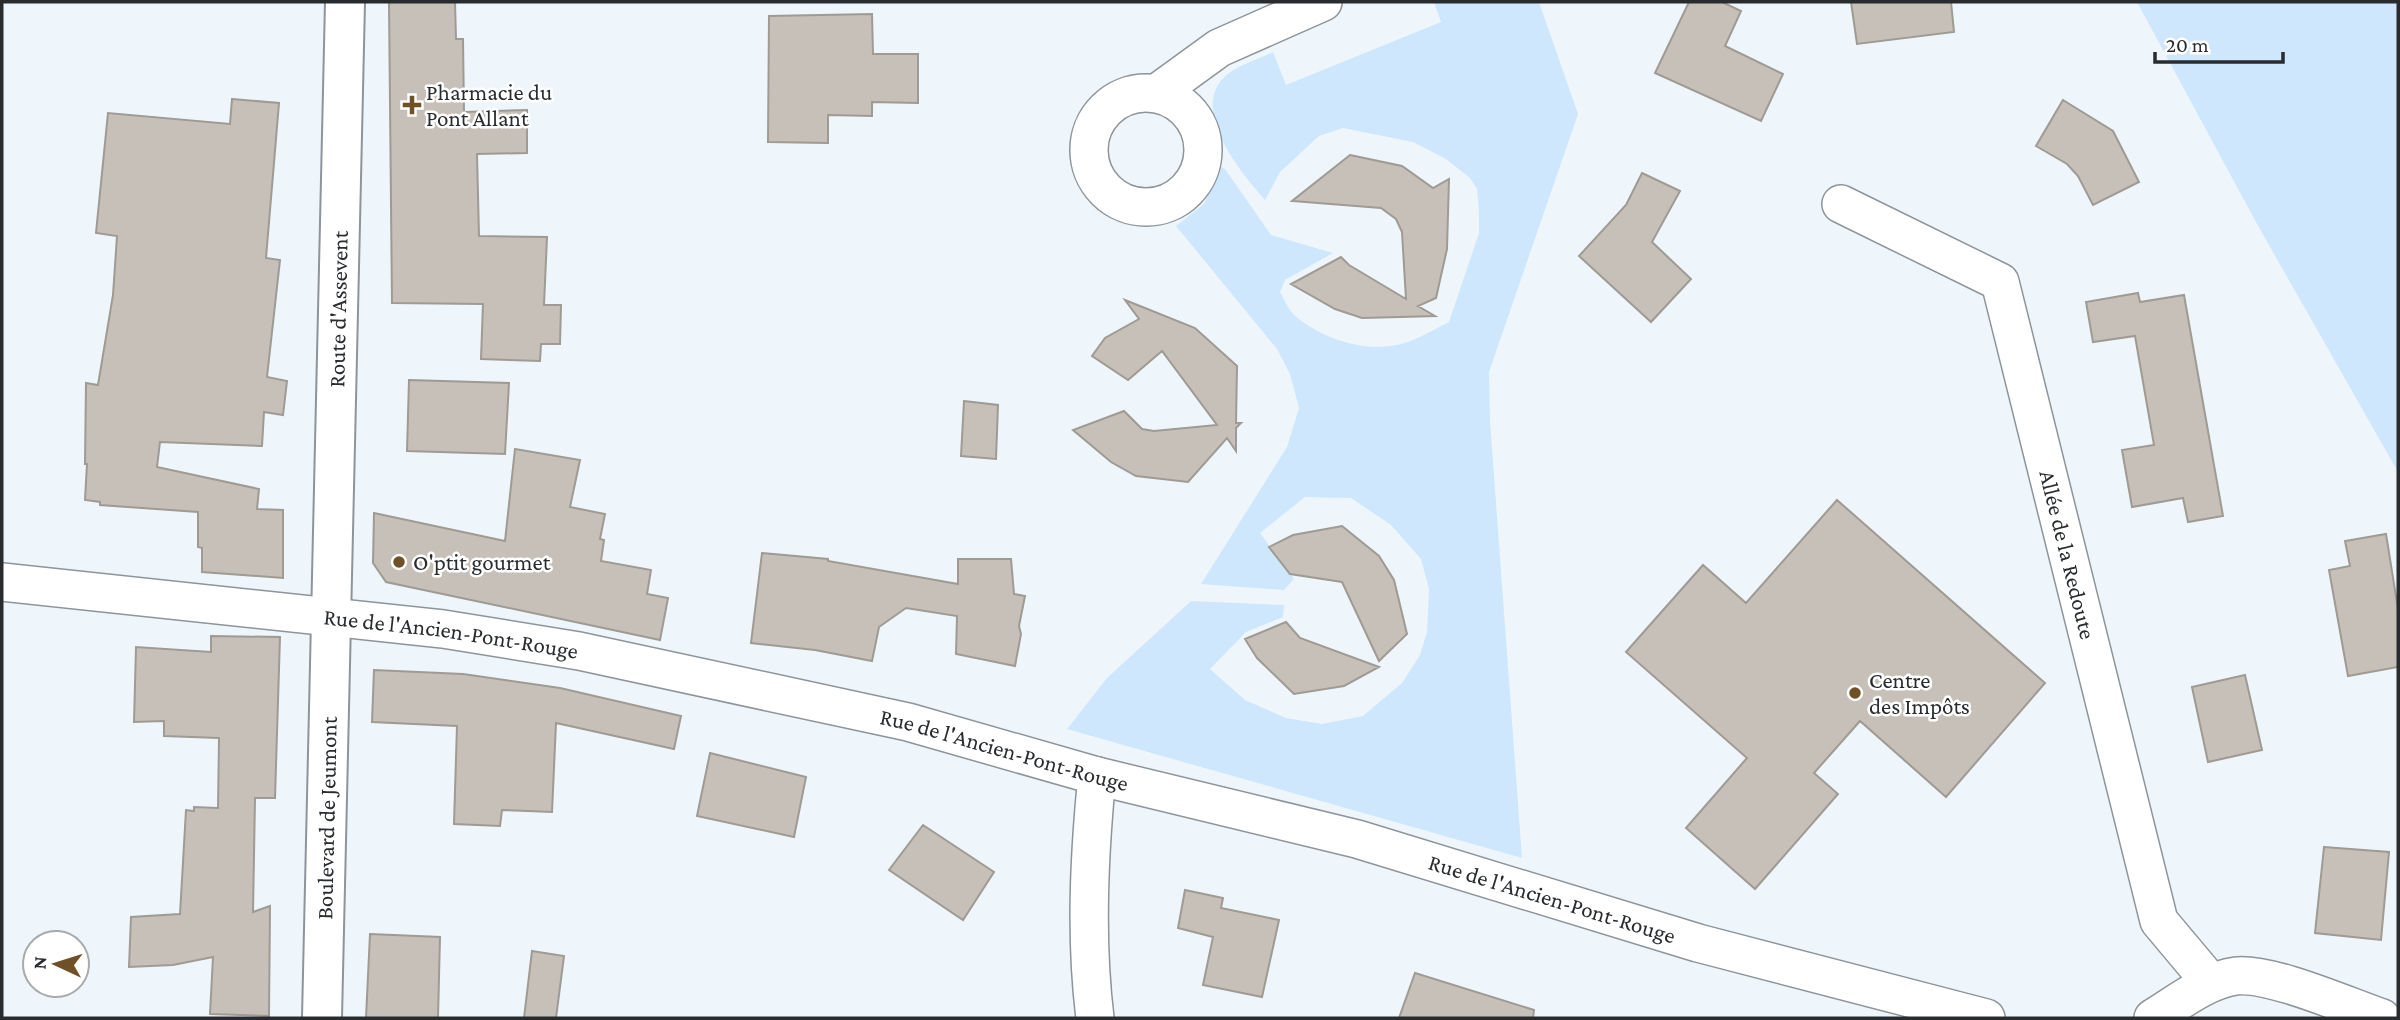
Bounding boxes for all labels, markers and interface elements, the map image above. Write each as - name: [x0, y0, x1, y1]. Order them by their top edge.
- scale bar: [2155, 21, 2283, 65]
- text: 20 m: [2166, 33, 2209, 57]
- place label: Pharmacie du Pont Allant: [426, 79, 552, 131]
- marker: Pharmacie du Pont Allant: [404, 97, 420, 113]
- street label: Route d'Assevent: [323, 230, 353, 388]
- street label: Allée de la Redoute: [2034, 467, 2101, 642]
- place label: O'ptit gourmet: [413, 549, 551, 575]
- marker: O'ptit gourmet: [391, 554, 407, 570]
- street label: Rue de l'Ancien-Pont-Rouge: [322, 603, 580, 664]
- place label: Centre des Impôts: [1869, 667, 1970, 719]
- marker: Centre des Impôts: [1847, 685, 1863, 701]
- street label: Rue de l'Ancien-Pont-Rouge: [878, 703, 1131, 796]
- street label: Boulevard de Jeumont: [311, 716, 342, 920]
- street label: Rue de l'Ancien-Pont-Rouge: [1426, 849, 1679, 948]
- north arrow: [21, 929, 91, 999]
- text: N: [29, 956, 50, 970]

